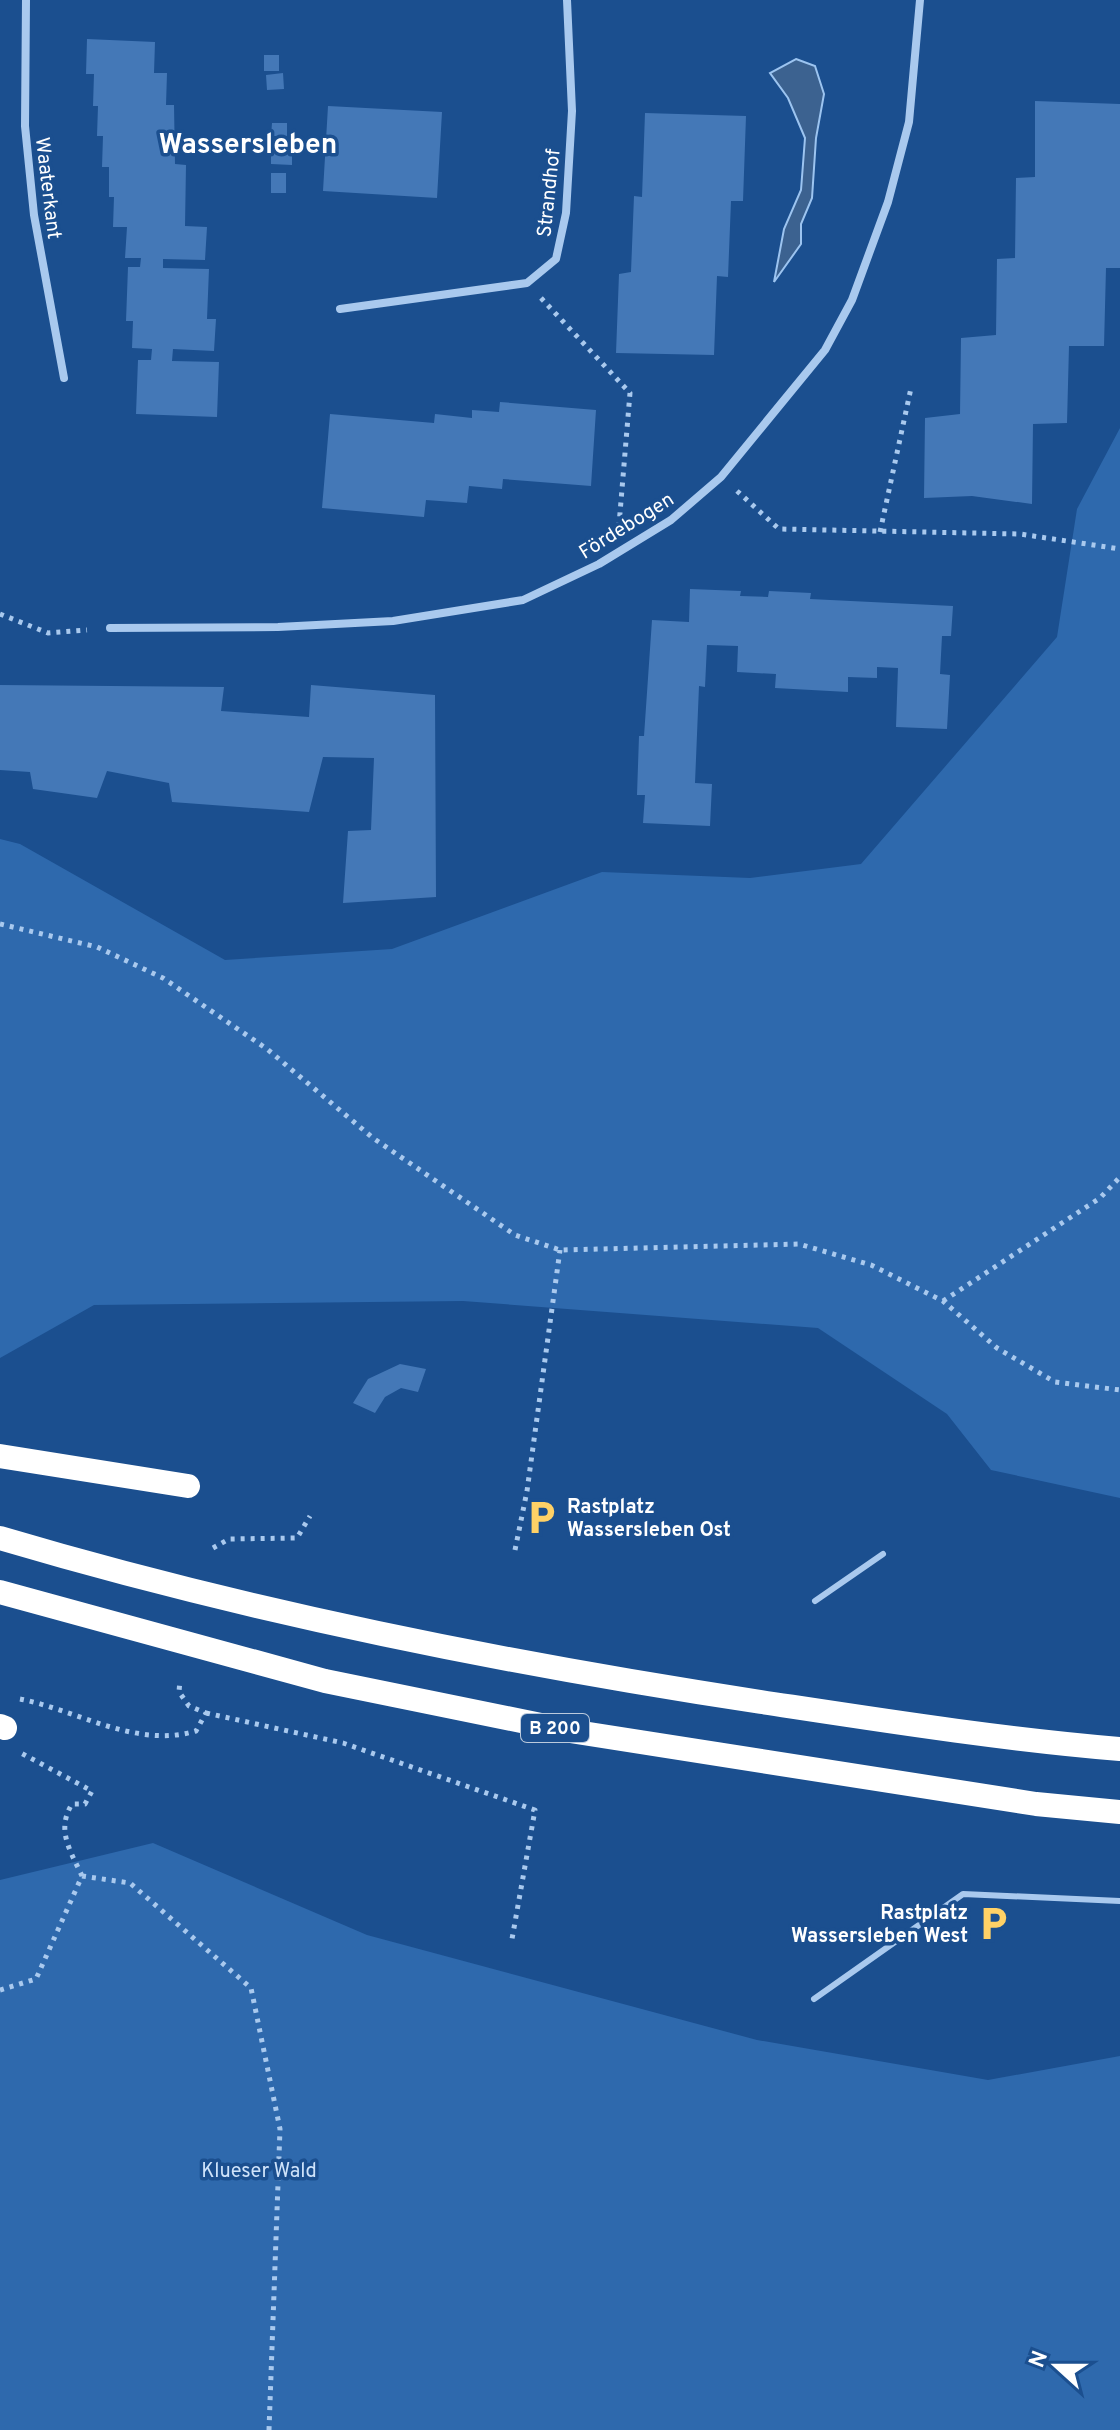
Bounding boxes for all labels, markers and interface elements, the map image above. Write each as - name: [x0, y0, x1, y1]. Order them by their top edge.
- district label: Wassersleben: [159, 128, 337, 164]
- street label: Waaterkant: [28, 136, 66, 241]
- street label: Strandhof: [532, 147, 568, 239]
- street label: Fördebogen: [575, 487, 680, 566]
- place label: Rastplatz Wassersleben Ost: [567, 1495, 731, 1544]
- parking icon: Rastplatz Wassersleben Ost: [522, 1499, 560, 1537]
- road number: B 200: [521, 1714, 589, 1742]
- place label: Rastplatz Wassersleben West: [791, 1901, 968, 1950]
- parking icon: Rastplatz Wassersleben West: [975, 1904, 1013, 1942]
- park label: Klueser Wald: [201, 2159, 317, 2185]
- north arrow: [1016, 2326, 1096, 2406]
- text: N: [1024, 2348, 1055, 2372]

